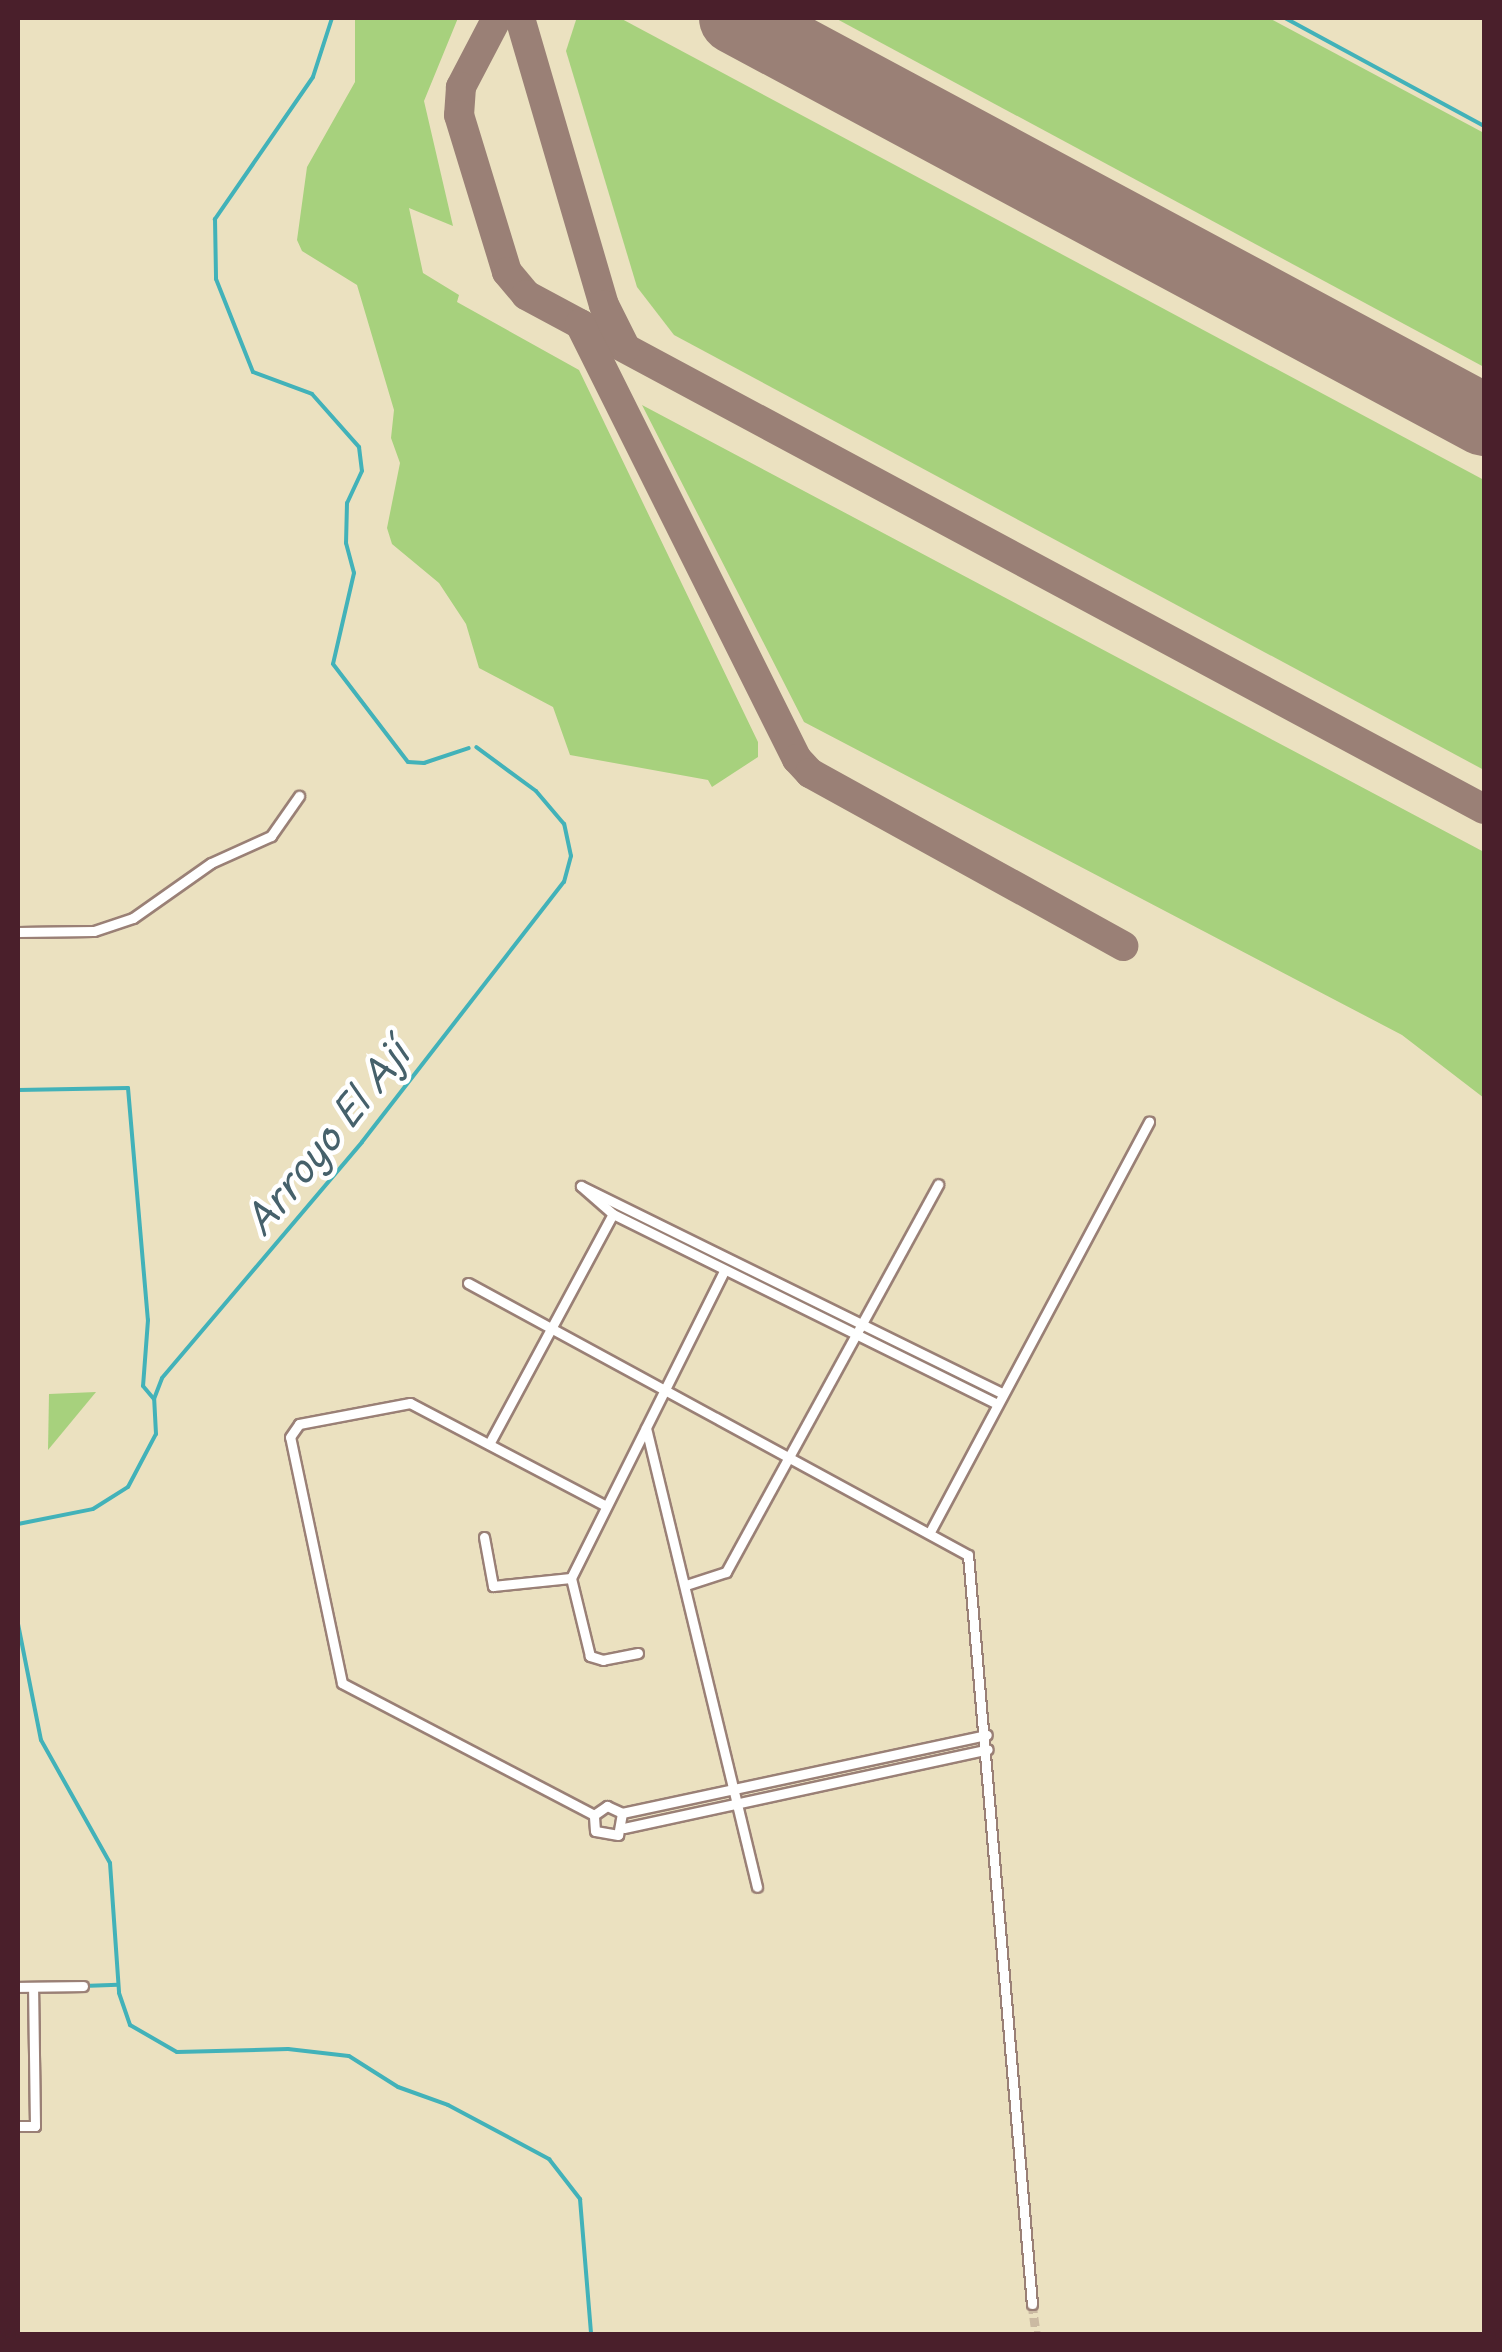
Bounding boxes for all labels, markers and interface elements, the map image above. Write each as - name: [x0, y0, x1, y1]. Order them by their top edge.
- water label: Arroyo El Ají: [233, 1030, 419, 1244]

